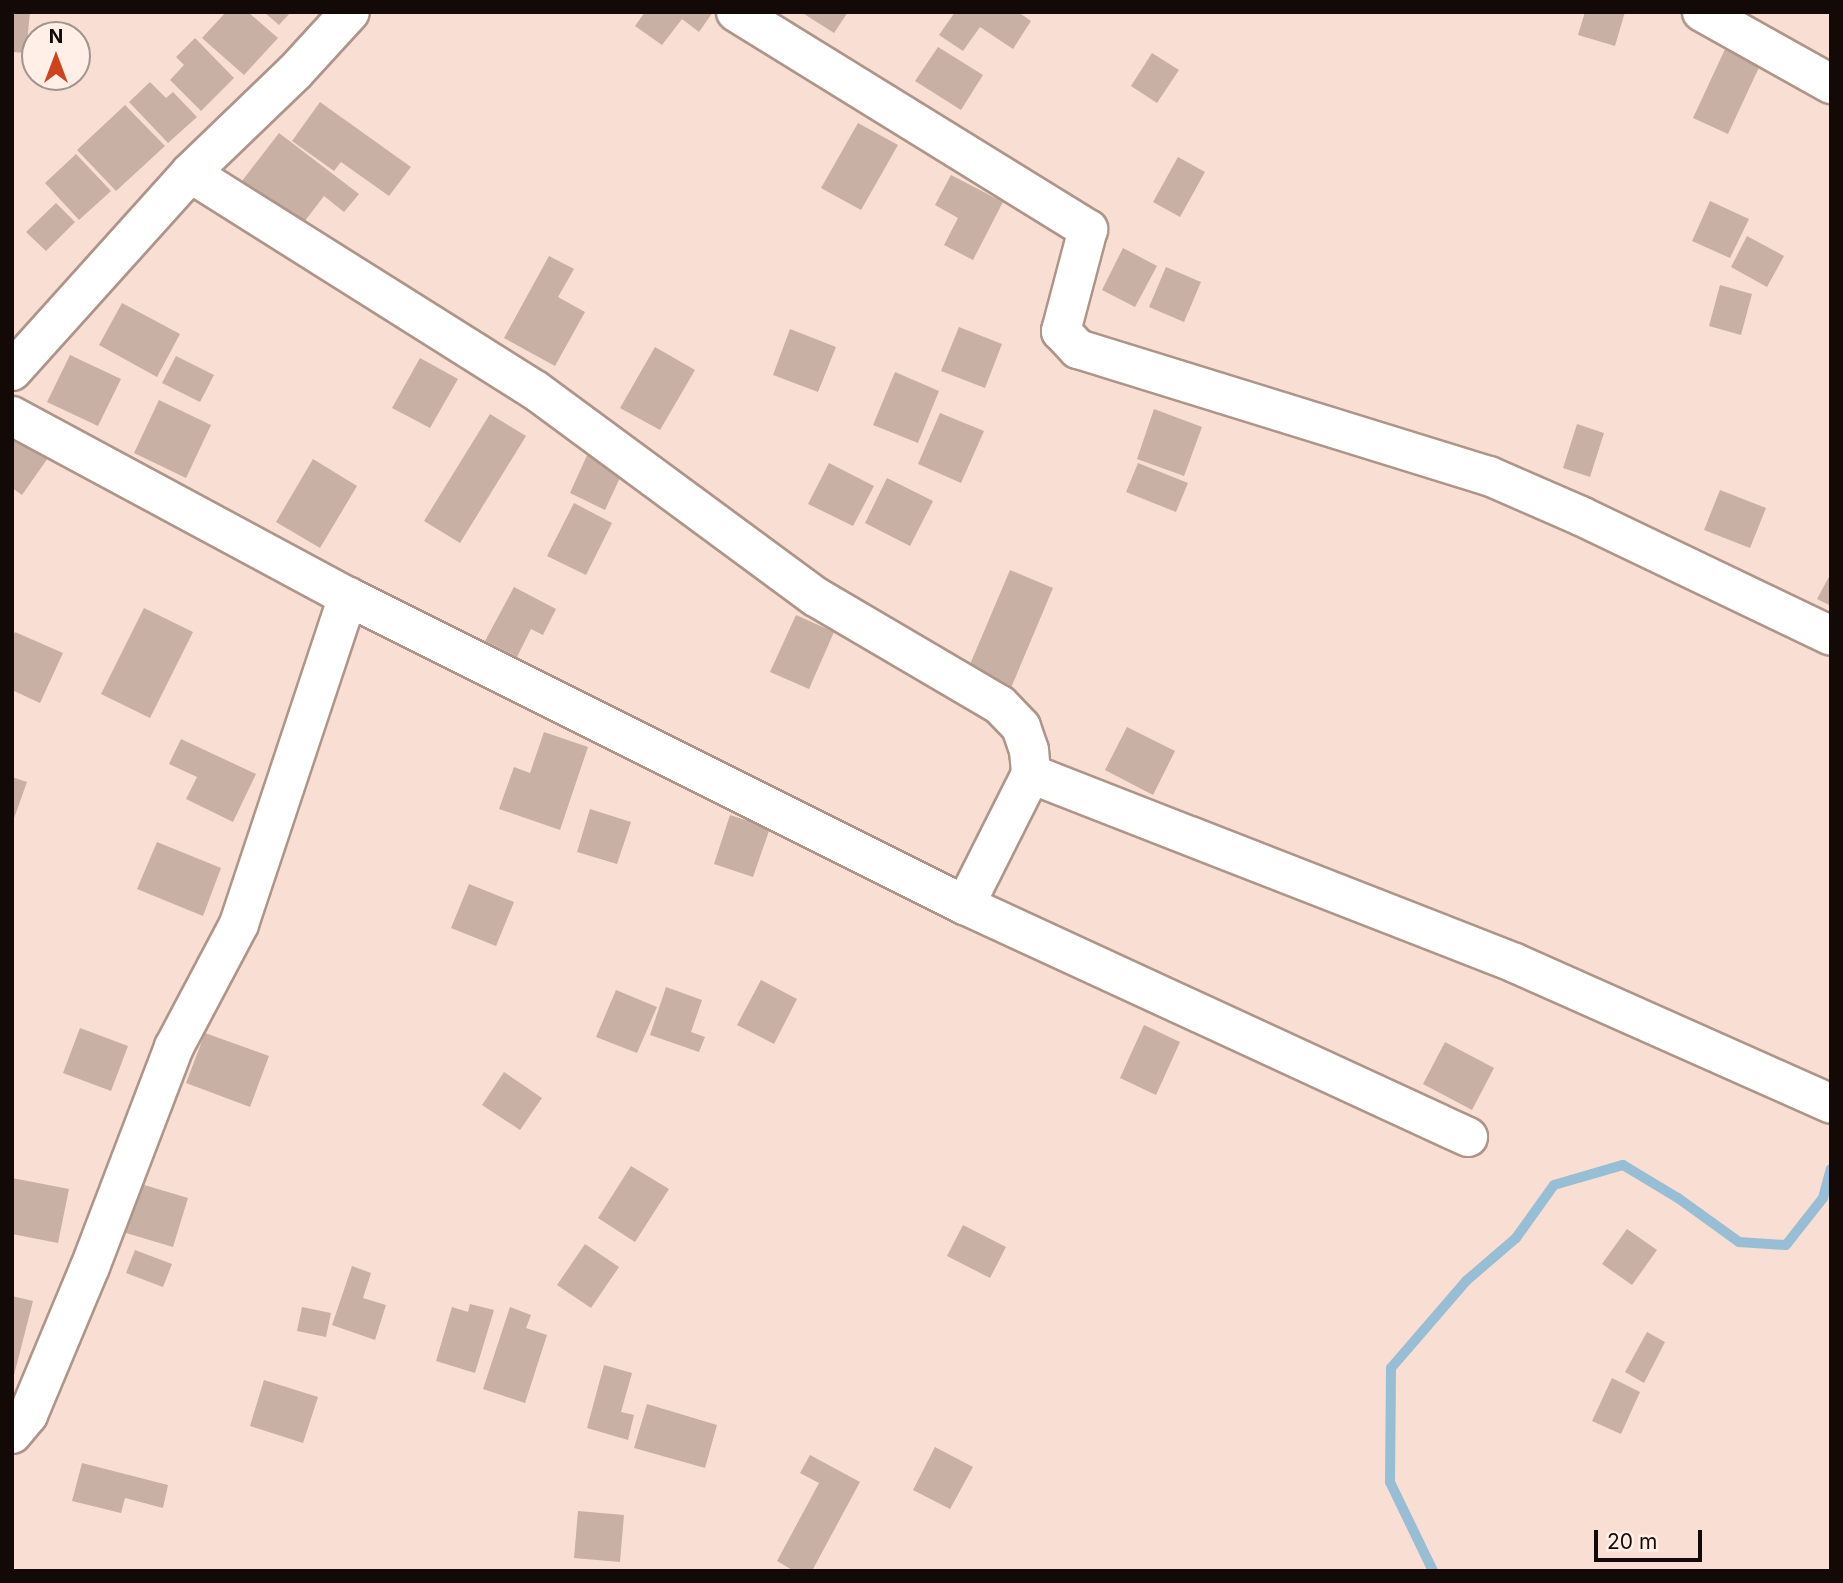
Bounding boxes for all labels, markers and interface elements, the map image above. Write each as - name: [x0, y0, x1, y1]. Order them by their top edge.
- north arrow: [21, 21, 91, 91]
- text: N: [49, 25, 63, 48]
- scale bar: [1598, 1516, 1706, 1560]
- text: 20 m: [1607, 1529, 1657, 1554]

